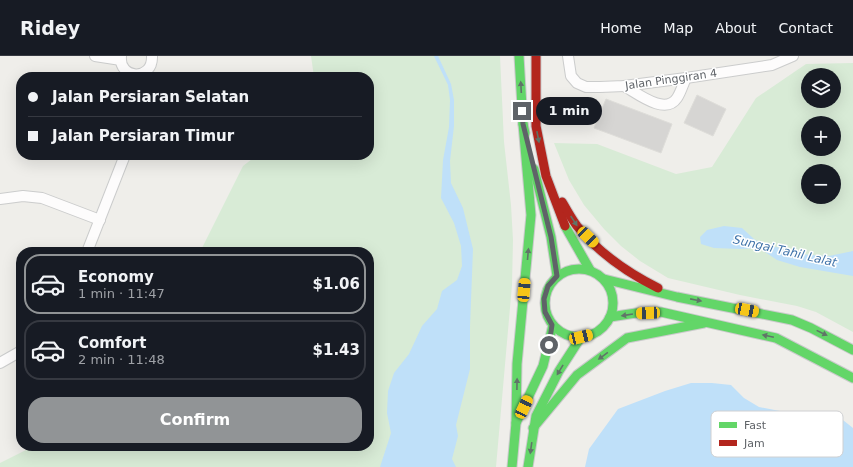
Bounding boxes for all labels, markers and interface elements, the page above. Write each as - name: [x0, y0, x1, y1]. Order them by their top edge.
- text: Ridey: [20, 17, 80, 39]
- text: Home: [600, 20, 642, 36]
- text: Map: [664, 20, 693, 36]
- text: About: [715, 20, 757, 36]
- text: Contact: [779, 20, 833, 36]
- street label: Jalan Pinggiran 4: [623, 67, 718, 93]
- map controls: [801, 68, 841, 204]
- button: layers: [801, 68, 841, 108]
- one-way arrow: [517, 81, 524, 93]
- text: Jalan Persiaran Selatan: [52, 88, 249, 106]
- callout: 1 min: [536, 97, 602, 125]
- route end: [513, 102, 531, 120]
- text: 1 min: [549, 103, 589, 118]
- button: +: [801, 116, 841, 156]
- text: Jalan Persiaran Timur: [52, 127, 234, 145]
- one-way arrow: [536, 131, 542, 143]
- button: −: [801, 164, 841, 204]
- one-way arrow: [570, 216, 578, 226]
- car: [575, 224, 601, 250]
- water label: Sungai Tahil Lalat: [732, 232, 839, 270]
- one-way arrow: [524, 248, 531, 260]
- icon: car: [30, 266, 66, 302]
- text: Economy: [78, 268, 154, 286]
- text: $1.06: [313, 275, 360, 293]
- car: [517, 278, 531, 302]
- text: 1 min · 11:47: [78, 286, 165, 301]
- one-way arrow: [690, 298, 702, 304]
- car: [734, 302, 760, 318]
- car: [636, 307, 660, 319]
- one-way arrow: [621, 312, 633, 318]
- car: [568, 328, 594, 346]
- one-way arrow: [816, 330, 827, 336]
- icon: car: [30, 332, 66, 368]
- one-way arrow: [762, 333, 774, 339]
- text: Comfort: [78, 334, 146, 352]
- route start: [540, 336, 558, 354]
- text: $1.43: [313, 341, 360, 359]
- text: 2 min · 11:48: [78, 352, 165, 367]
- one-way arrow: [597, 352, 608, 360]
- one-way arrow: [556, 364, 563, 376]
- one-way arrow: [514, 377, 520, 390]
- car: [513, 394, 535, 420]
- button: Confirm: [28, 397, 362, 443]
- legend: [711, 411, 843, 457]
- text: Fast: [744, 419, 767, 432]
- text: Jam: [743, 437, 765, 450]
- one-way arrow: [528, 441, 534, 454]

